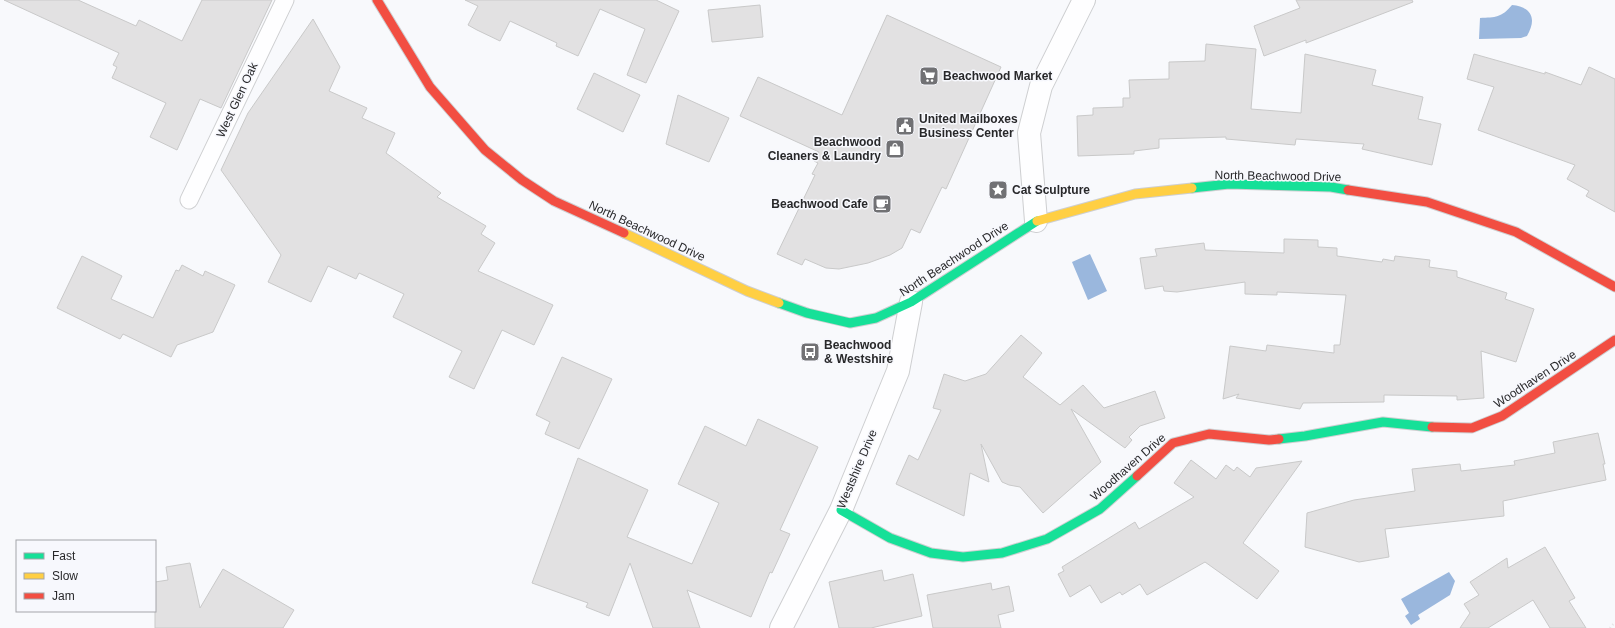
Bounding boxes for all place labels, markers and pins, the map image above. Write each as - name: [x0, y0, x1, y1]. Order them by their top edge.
- supermarket icon: Beachwood Market: [918, 65, 940, 87]
- place label: Beachwood Market: [943, 69, 1052, 83]
- place label: United Mailboxes Business Center: [919, 112, 1018, 140]
- public building icon: United Mailboxes Business Center: [894, 115, 916, 137]
- place label: Beachwood Cleaners & Laundry: [768, 135, 881, 163]
- shop icon: Beachwood Cleaners & Laundry: [884, 138, 906, 160]
- place icon: Cat Sculpture: [987, 179, 1009, 201]
- place label: Cat Sculpture: [1012, 183, 1090, 197]
- cafe icon: Beachwood Cafe: [871, 193, 893, 215]
- place label: Beachwood Cafe: [771, 197, 868, 211]
- place label: Beachwood & Westshire: [824, 338, 893, 366]
- bus stop icon: Beachwood & Westshire: [799, 341, 821, 363]

